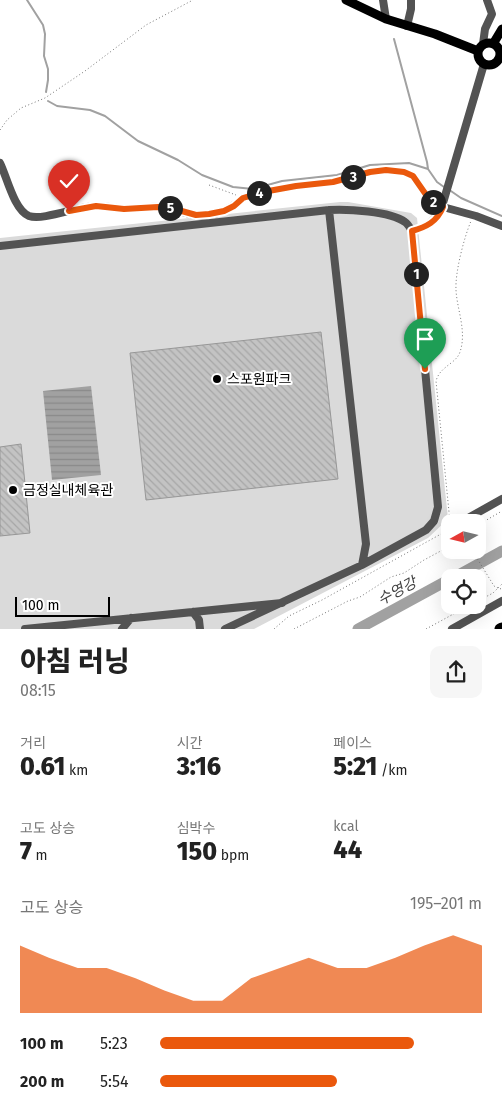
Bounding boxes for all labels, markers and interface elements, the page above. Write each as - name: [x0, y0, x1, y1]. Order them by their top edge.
- pin: [48, 160, 90, 211]
- pin: 3: [340, 164, 366, 190]
- icon: check: [55, 167, 83, 195]
- text: 3: [350, 169, 357, 186]
- pin: 4: [246, 180, 272, 206]
- text: 4: [256, 185, 263, 202]
- pin: 2: [420, 190, 446, 214]
- text: 2: [430, 194, 437, 211]
- pin: 5: [158, 196, 182, 220]
- text: 5: [167, 200, 174, 217]
- pin: 1: [404, 262, 428, 286]
- text: 1: [413, 266, 420, 283]
- pin: [404, 318, 446, 369]
- icon: arrive: [411, 325, 439, 353]
- place label: 스포원파크: [227, 371, 292, 388]
- marker: 스포원파크: [211, 373, 223, 385]
- place label: 금정실내체육관: [23, 482, 113, 499]
- marker: 금정실내체육관: [7, 484, 19, 496]
- north arrow: [441, 514, 486, 559]
- map controls: [441, 514, 486, 614]
- button: locate: [441, 569, 486, 614]
- water label: 수영강: [374, 572, 421, 609]
- scale bar: [15, 594, 110, 617]
- text: 100 m: [22, 597, 59, 614]
- text: 아침 러닝: [20, 645, 129, 678]
- button: share: [430, 646, 482, 698]
- text: 08:15: [20, 681, 56, 700]
- text: 거리: [20, 735, 46, 752]
- text: 시간: [177, 735, 202, 752]
- text: 페이스: [333, 735, 372, 752]
- text: 0.61: [20, 752, 65, 782]
- text: 3:16: [177, 752, 221, 782]
- text: 5:21: [333, 752, 377, 782]
- text: km: [65, 762, 88, 779]
- text: /km: [377, 762, 408, 779]
- text: kcal: [333, 818, 359, 835]
- text: 고도 상승: [20, 820, 75, 837]
- text: 심박수: [177, 820, 215, 837]
- text: 44: [333, 835, 362, 865]
- text: 7: [20, 837, 32, 867]
- text: 150: [177, 837, 217, 867]
- text: m: [32, 847, 48, 864]
- text: bpm: [217, 847, 249, 864]
- text: 195–201 m: [410, 894, 482, 913]
- text: 고도 상승: [20, 898, 83, 917]
- text: 100 m: [20, 1034, 63, 1053]
- text: 5:23: [100, 1034, 128, 1053]
- text: 200 m: [20, 1072, 64, 1091]
- text: 5:54: [100, 1072, 128, 1091]

